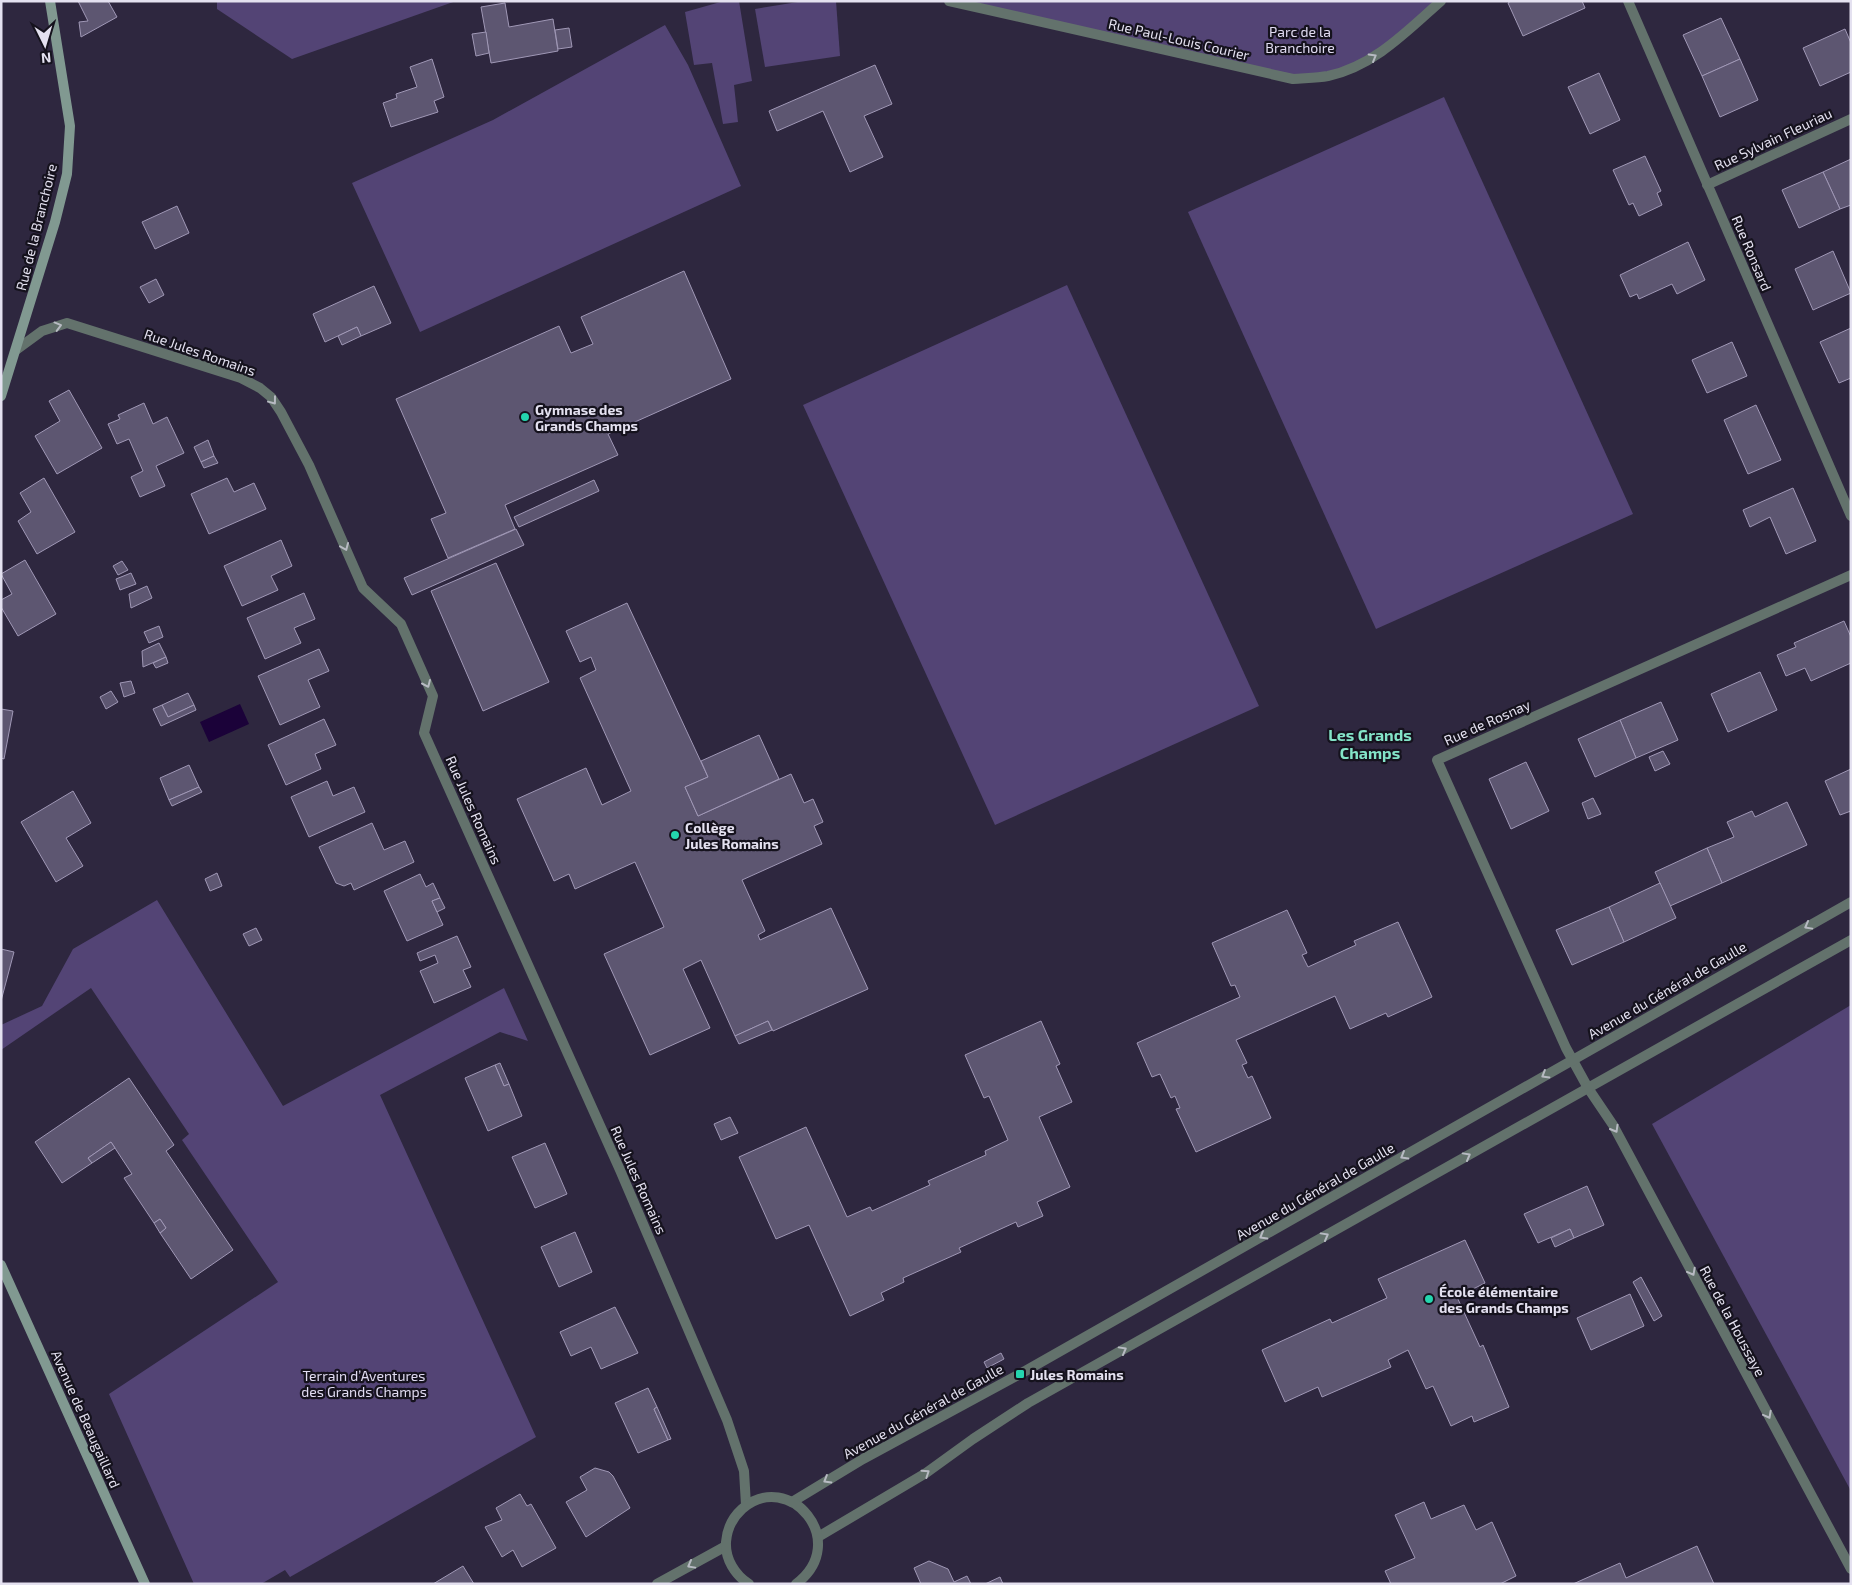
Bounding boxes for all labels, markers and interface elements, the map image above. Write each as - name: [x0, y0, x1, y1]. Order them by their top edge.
- street label: Rue Paul-Louis Courier: [1107, 14, 1252, 64]
- north arrow: [20, 20, 70, 70]
- park label: Parc de la Branchoire: [1265, 23, 1335, 56]
- text: N: [40, 50, 52, 67]
- one-way arrow: [1368, 53, 1377, 63]
- street label: Rue Sylvain Fleuriau: [1711, 104, 1835, 174]
- street label: Rue de la Branchoire: [12, 162, 60, 292]
- street label: Rue Ronsard: [1729, 213, 1775, 293]
- one-way arrow: [53, 321, 61, 331]
- street label: Rue Jules Romains: [142, 325, 258, 379]
- one-way arrow: [268, 395, 276, 404]
- place label: Gymnase des Grands Champs: [535, 401, 638, 434]
- marker: Gymnase des Grands Champs: [519, 411, 531, 423]
- one-way arrow: [338, 542, 349, 551]
- one-way arrow: [421, 679, 432, 688]
- street label: Rue de Rosnay: [1441, 695, 1533, 749]
- district label: Les Grands Champs: [1328, 725, 1412, 762]
- street label: Rue Jules Romains: [442, 753, 506, 867]
- place label: Collège Jules Romains: [685, 819, 779, 852]
- marker: Collège Jules Romains: [669, 829, 681, 841]
- one-way arrow: [1805, 919, 1814, 929]
- street label: Avenue du Général de Gaulle: [1585, 938, 1749, 1042]
- one-way arrow: [1542, 1069, 1551, 1079]
- street label: Rue Jules Romains: [607, 1123, 671, 1237]
- one-way arrow: [1608, 1124, 1618, 1133]
- street label: Avenue du Général de Gaulle: [1233, 1139, 1397, 1243]
- one-way arrow: [1401, 1149, 1410, 1159]
- one-way arrow: [1461, 1152, 1470, 1162]
- one-way arrow: [1259, 1230, 1268, 1240]
- one-way arrow: [1320, 1232, 1329, 1242]
- street label: Rue de la Houssaye: [1697, 1263, 1769, 1379]
- one-way arrow: [1685, 1267, 1695, 1276]
- place label: École élémentaire des Grands Champs: [1439, 1283, 1569, 1316]
- marker: École élémentaire des Grands Champs: [1423, 1293, 1435, 1305]
- one-way arrow: [1118, 1346, 1127, 1356]
- street label: Avenue de Beaugaillard: [48, 1347, 124, 1491]
- street label: Avenue du Général de Gaulle: [840, 1360, 1006, 1462]
- place label: Jules Romains: [1030, 1366, 1124, 1383]
- park label: Terrain d’Aventures des Grands Champs: [301, 1367, 427, 1400]
- marker: Jules Romains: [1014, 1368, 1026, 1380]
- one-way arrow: [1762, 1410, 1772, 1419]
- one-way arrow: [920, 1470, 929, 1479]
- one-way arrow: [824, 1474, 833, 1484]
- one-way arrow: [688, 1558, 697, 1568]

